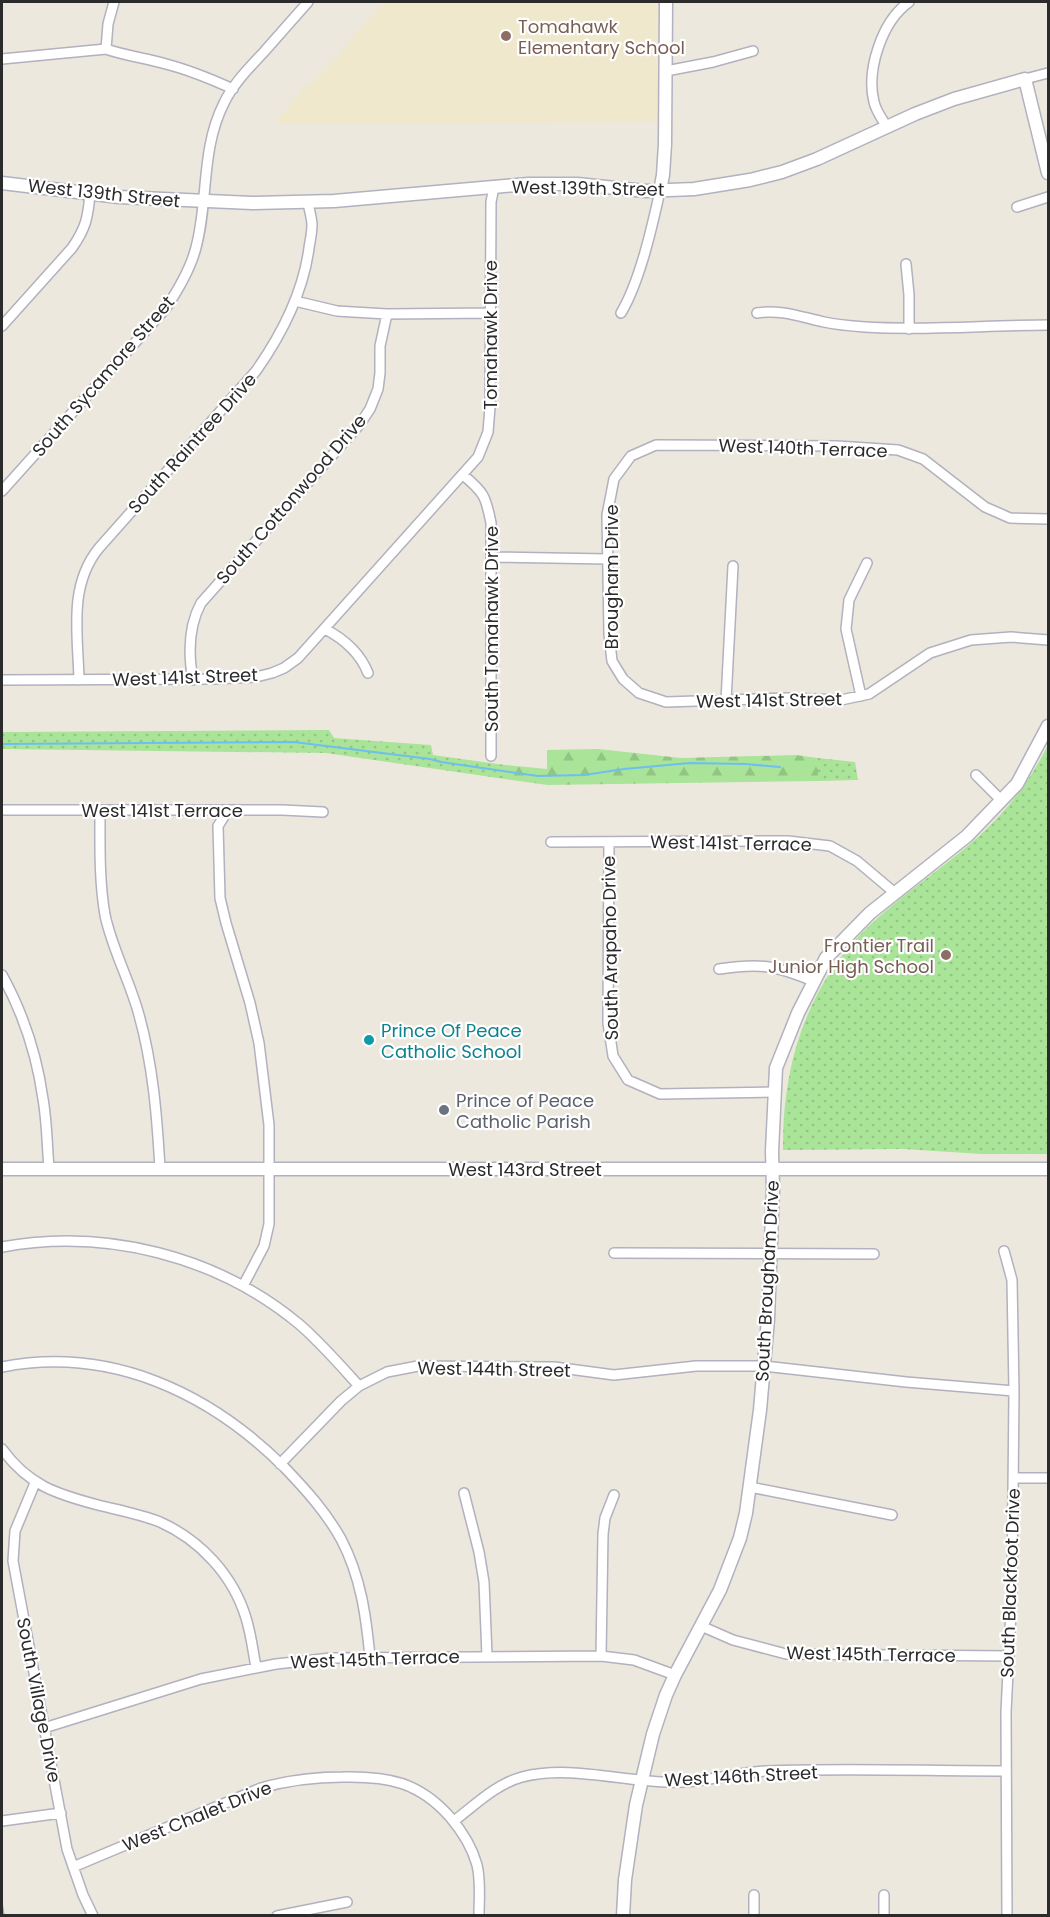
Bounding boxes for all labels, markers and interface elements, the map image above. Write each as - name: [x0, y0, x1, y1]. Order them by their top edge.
- place label: Tomahawk Elementary School: [518, 14, 685, 60]
- marker: Tomahawk Elementary School: [499, 29, 513, 43]
- street label: West 139th Street: [27, 173, 181, 213]
- street label: West 139th Street: [511, 174, 665, 202]
- street label: Tomahawk Drive: [478, 260, 503, 410]
- street label: South Sycamore Street: [26, 290, 180, 462]
- street label: South Raintree Drive: [122, 367, 262, 519]
- street label: South Cottonwood Drive: [210, 409, 372, 589]
- street label: West 140th Terrace: [718, 433, 888, 463]
- street label: Brougham Drive: [599, 504, 624, 650]
- street label: South Tomahawk Drive: [479, 526, 504, 732]
- street label: West 141st Street: [112, 662, 258, 692]
- street label: West 141st Street: [696, 686, 842, 714]
- street label: West 141st Terrace: [81, 798, 243, 823]
- street label: West 141st Terrace: [650, 829, 812, 857]
- street label: South Arapaho Drive: [596, 855, 624, 1041]
- place label: Frontier Trail Junior High School: [768, 933, 934, 979]
- marker: Frontier Trail Junior High School: [939, 948, 953, 962]
- place label: Prince Of Peace Catholic School: [381, 1018, 522, 1064]
- marker: Prince Of Peace Catholic School: [362, 1033, 376, 1047]
- place label: Prince of Peace Catholic Parish: [456, 1088, 594, 1134]
- marker: Prince of Peace Catholic Parish: [437, 1103, 451, 1117]
- street label: West 143rd Street: [448, 1157, 602, 1182]
- street label: South Brougham Drive: [749, 1180, 785, 1382]
- street label: West 144th Street: [417, 1355, 571, 1383]
- street label: South Blackfoot Drive: [994, 1488, 1026, 1678]
- street label: South Village Drive: [11, 1615, 67, 1785]
- street label: West 145th Terrace: [786, 1640, 956, 1668]
- street label: West 145th Terrace: [290, 1644, 460, 1674]
- street label: West 146th Street: [664, 1759, 818, 1793]
- street label: West Chalet Drive: [119, 1775, 275, 1857]

